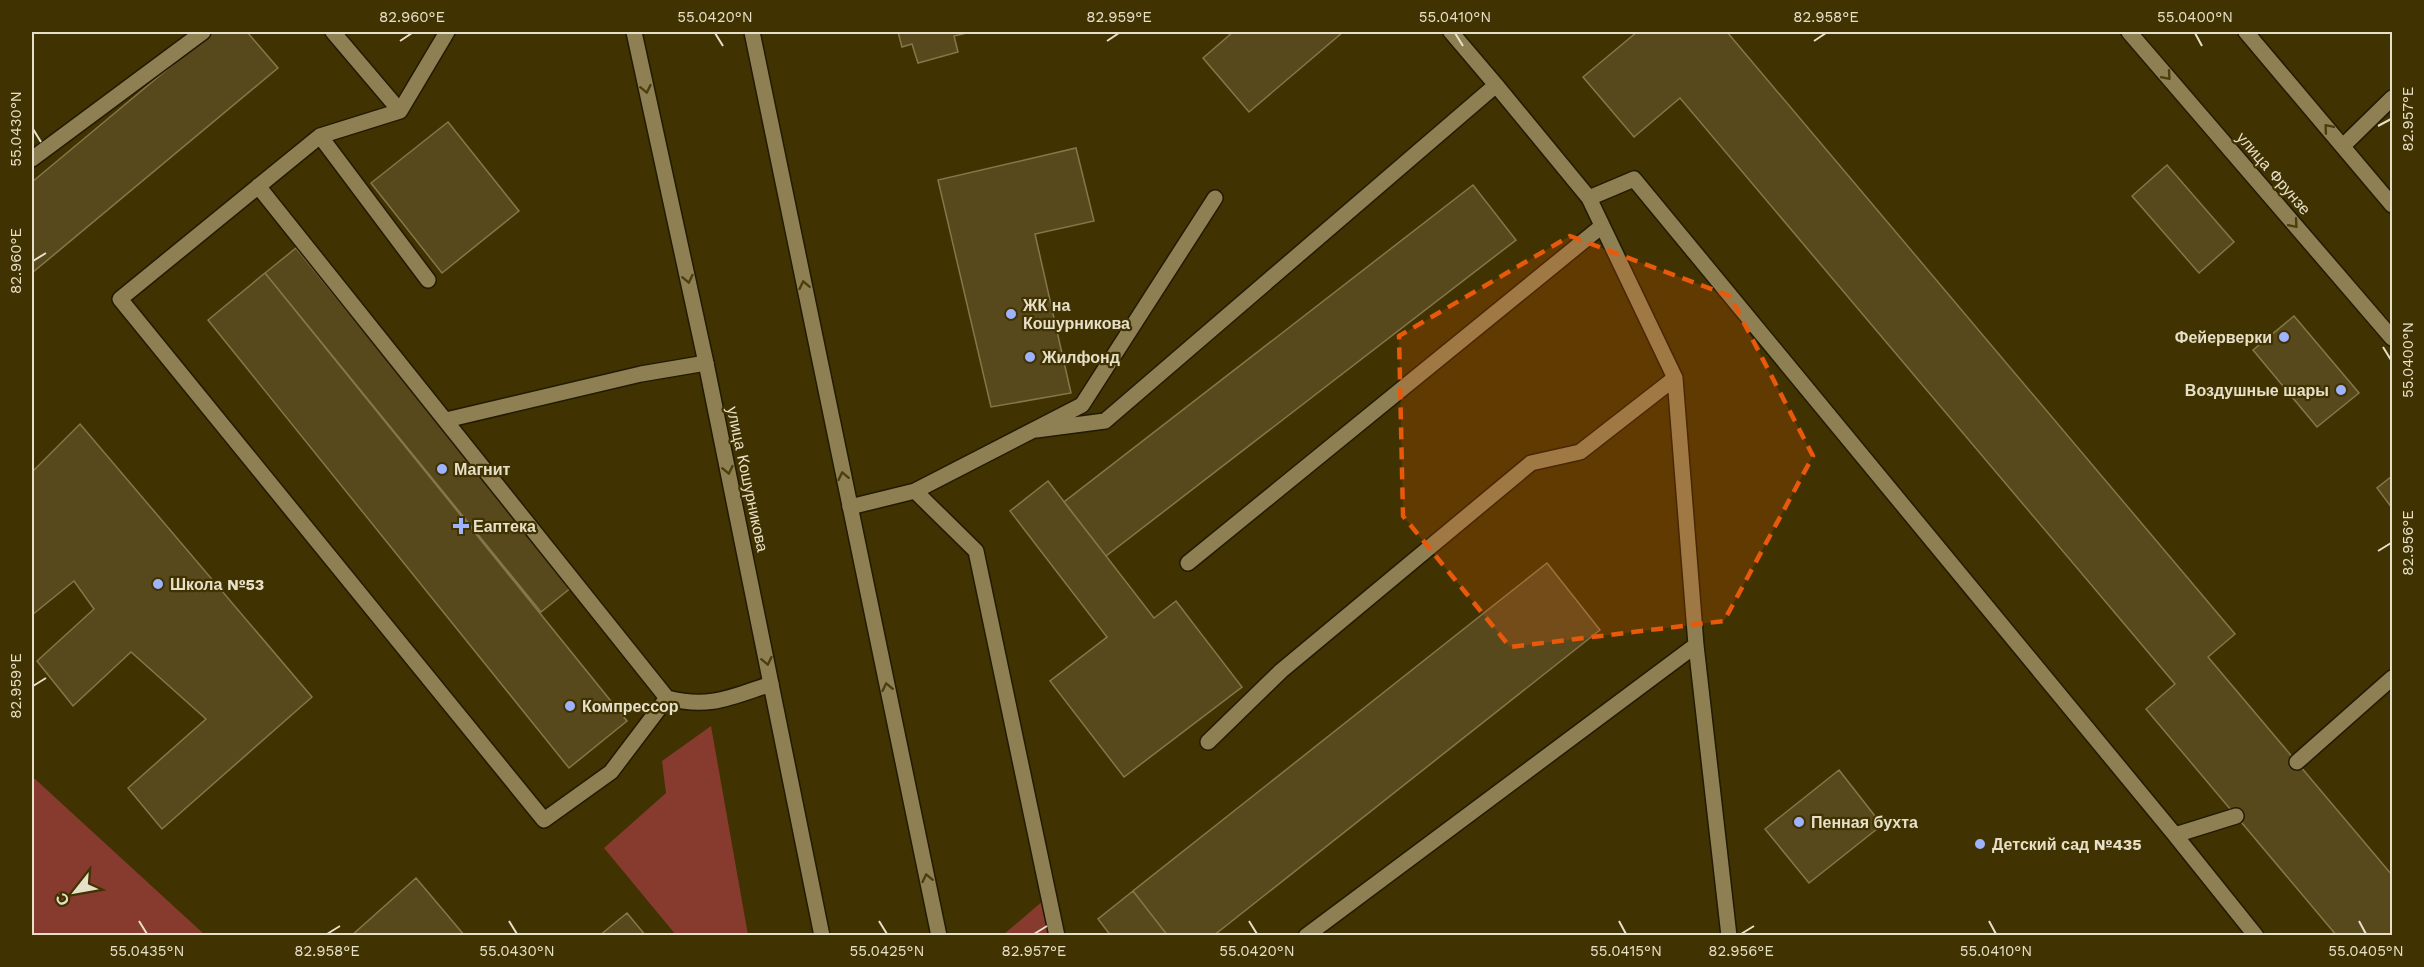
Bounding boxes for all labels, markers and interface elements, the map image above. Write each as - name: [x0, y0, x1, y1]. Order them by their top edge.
- text: 82.960°E: [379, 8, 445, 26]
- text: 55.0420°N: [677, 8, 753, 26]
- text: 82.959°E: [1086, 8, 1152, 26]
- text: 55.0410°N: [1419, 8, 1491, 26]
- text: 82.958°E: [1793, 8, 1859, 26]
- text: 55.0400°N: [2157, 8, 2233, 26]
- one-way arrow: [2160, 69, 2171, 80]
- one-way arrow: [639, 83, 652, 93]
- text: 82.957°E: [2399, 87, 2417, 151]
- text: 55.0430°N: [7, 91, 25, 167]
- one-way arrow: [2324, 124, 2335, 135]
- street label: улица Фрунзе: [2233, 128, 2315, 219]
- one-way arrow: [2287, 217, 2298, 228]
- text: 82.960°E: [7, 228, 25, 294]
- one-way arrow: [680, 274, 693, 284]
- one-way arrow: [798, 280, 811, 290]
- place label: ЖК на Кошурникова: [1022, 296, 1130, 333]
- marker: ЖК на Кошурникова: [1004, 307, 1018, 321]
- text: 55.0400°N: [2399, 322, 2417, 398]
- place label: Фейерверки: [2175, 328, 2272, 347]
- marker: Фейерверки: [2277, 330, 2291, 344]
- place label: Жилфонд: [1041, 348, 1120, 367]
- marker: Жилфонд: [1023, 350, 1037, 364]
- place label: Воздушные шары: [2185, 381, 2329, 400]
- marker: Воздушные шары: [2334, 383, 2348, 397]
- street label: улица Кошурникова: [723, 405, 772, 554]
- place label: Магнит: [454, 460, 511, 479]
- marker: Магнит: [435, 462, 449, 476]
- one-way arrow: [721, 465, 734, 475]
- one-way arrow: [838, 471, 851, 481]
- text: 82.956°E: [2399, 510, 2417, 576]
- place label: Еаптека: [473, 517, 536, 536]
- marker: Еаптека: [454, 519, 468, 533]
- place label: Школа №53: [170, 575, 264, 594]
- marker: Школа №53: [151, 577, 165, 591]
- text: 82.959°E: [7, 653, 25, 719]
- one-way arrow: [760, 656, 773, 666]
- one-way arrow: [882, 683, 895, 693]
- place label: Компрессор: [582, 697, 679, 716]
- marker: Компрессор: [563, 699, 577, 713]
- place label: Пенная бухта: [1811, 813, 1918, 832]
- marker: Пенная бухта: [1792, 815, 1806, 829]
- place label: Детский сад №435: [1992, 835, 2142, 854]
- marker: Детский сад №435: [1973, 837, 1987, 851]
- north arrow: [45, 862, 105, 922]
- one-way arrow: [922, 874, 935, 884]
- text: С: [51, 889, 74, 909]
- text: 55.0435°N: [110, 942, 184, 960]
- text: 82.958°E: [294, 942, 360, 960]
- text: 55.0430°N: [479, 942, 555, 960]
- text: 55.0425°N: [850, 942, 924, 960]
- text: 82.957°E: [1002, 942, 1066, 960]
- text: 55.0420°N: [1219, 942, 1295, 960]
- text: 55.0415°N: [1590, 942, 1662, 960]
- text: 82.956°E: [1708, 942, 1774, 960]
- text: 55.0410°N: [1960, 942, 2032, 960]
- text: 55.0405°N: [2328, 942, 2404, 960]

